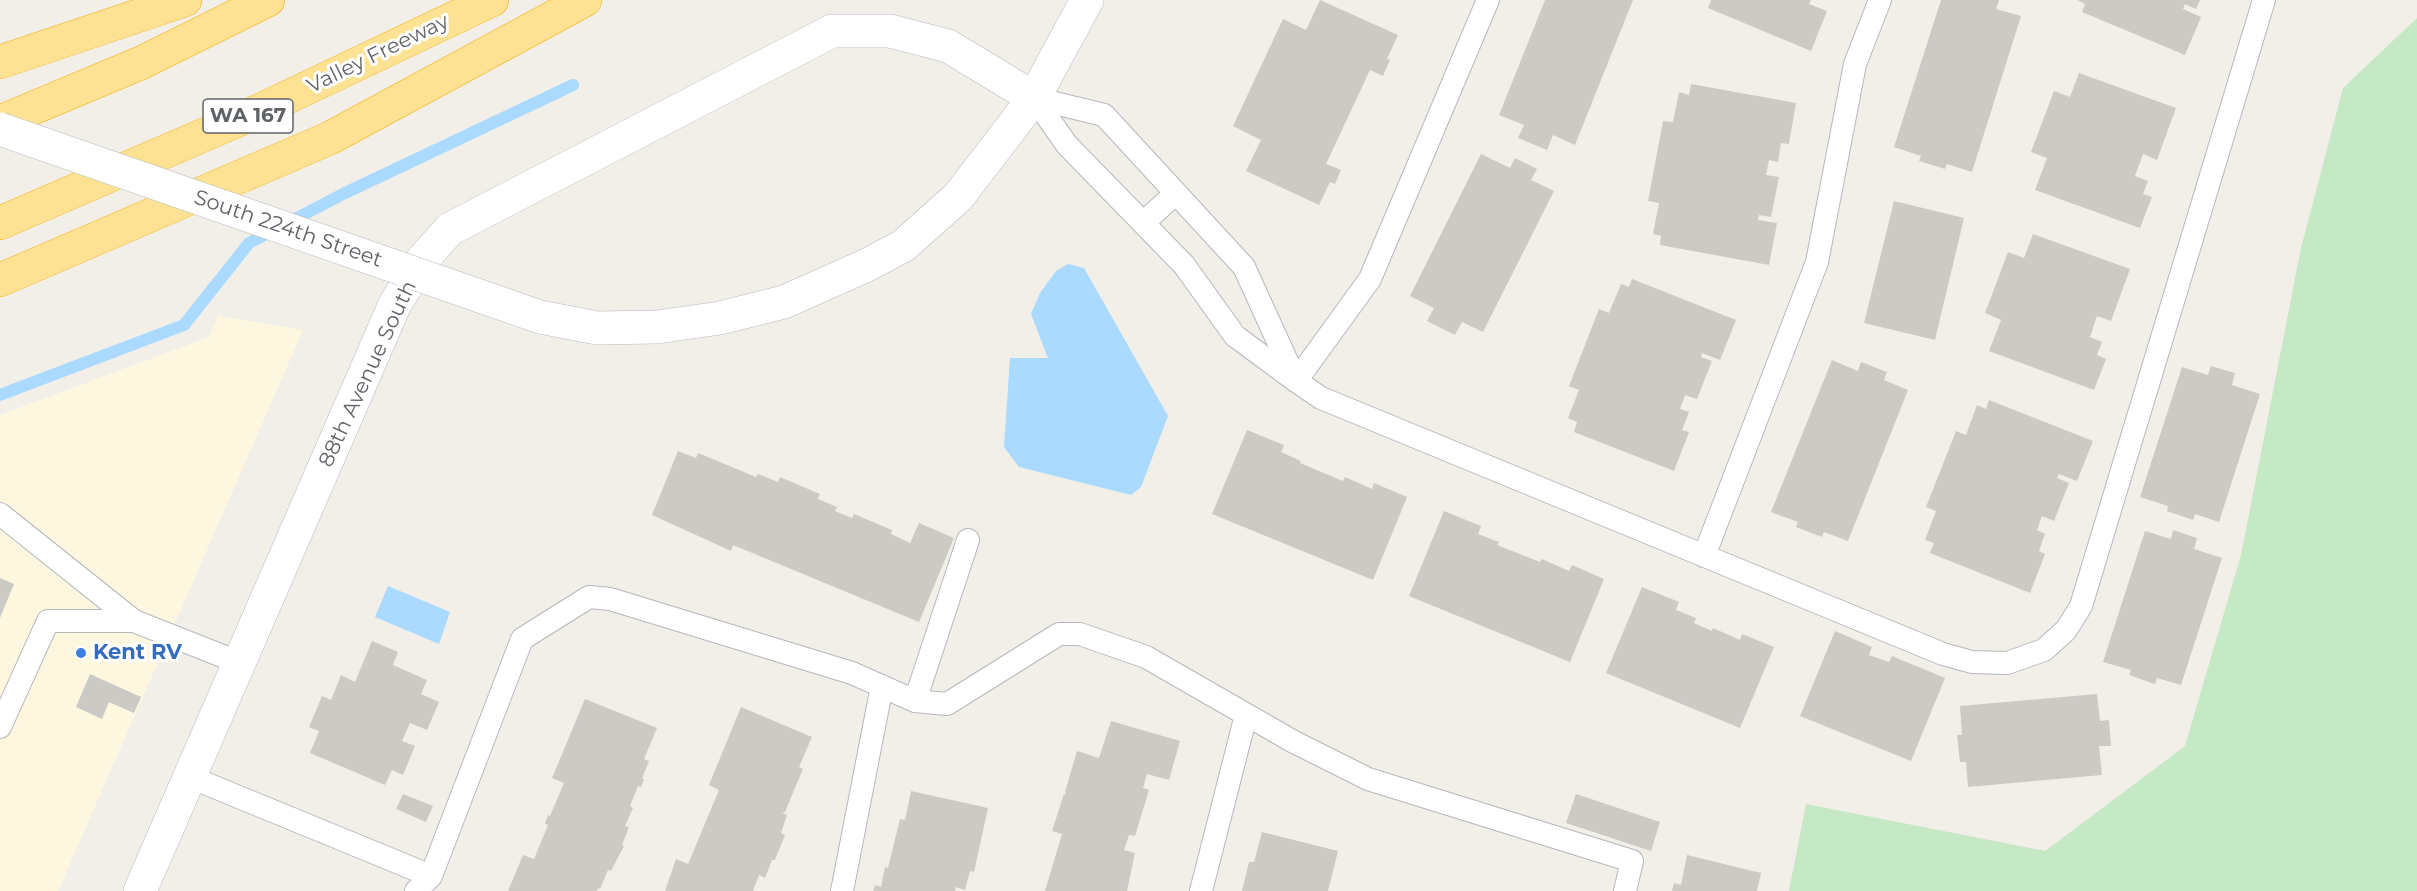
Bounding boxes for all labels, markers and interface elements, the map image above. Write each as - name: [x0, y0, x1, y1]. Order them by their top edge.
- street label: Valley Freeway: [303, 9, 453, 99]
- road number: WA 167: [203, 99, 293, 133]
- street label: South 224th Street: [191, 185, 385, 273]
- street label: 88th Avenue South: [314, 277, 422, 471]
- place label: Kent RV: [93, 640, 182, 666]
- marker: Kent RV: [74, 646, 88, 660]

